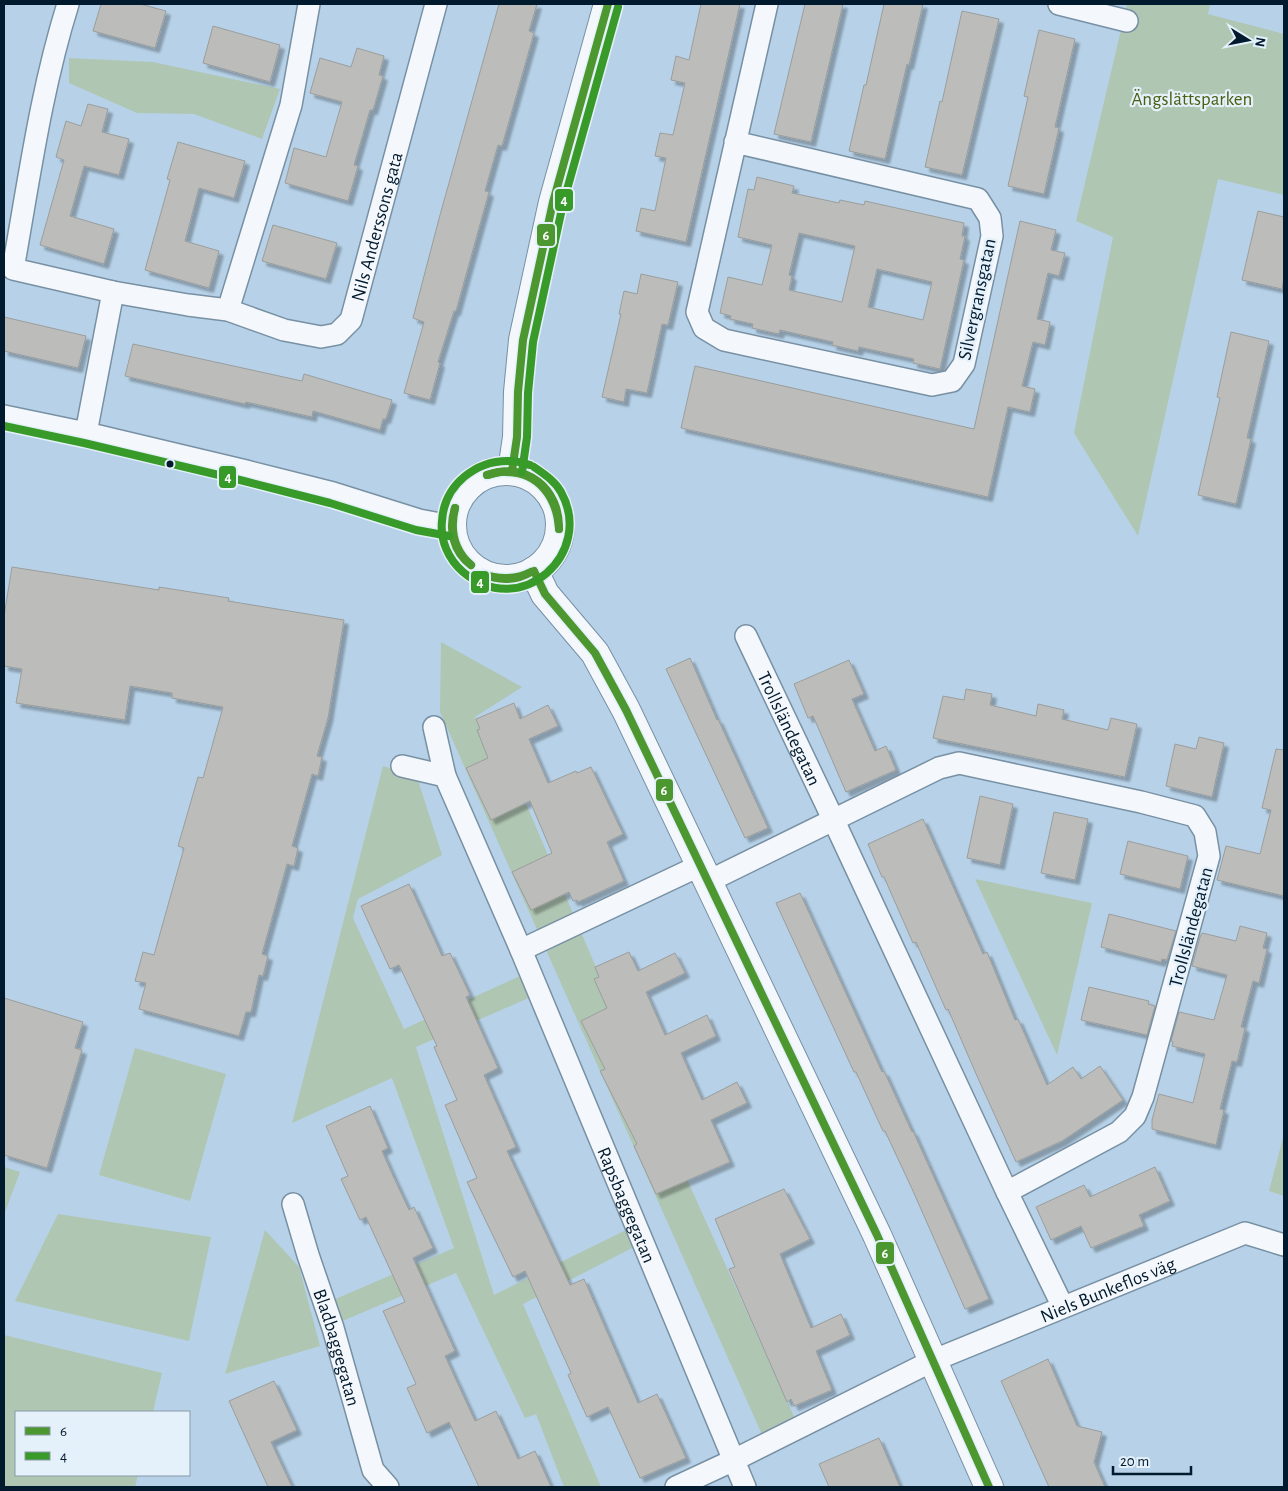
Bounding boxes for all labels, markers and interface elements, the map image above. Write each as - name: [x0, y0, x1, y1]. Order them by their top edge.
- north arrow: [1223, 15, 1273, 65]
- text: N: [1252, 36, 1268, 48]
- park label: Ängslättsparken: [1132, 89, 1252, 109]
- street label: Nils Anderssons gata: [348, 150, 407, 303]
- line badge: 4: [554, 188, 574, 212]
- text: 4: [560, 194, 568, 208]
- line badge: 6: [536, 223, 556, 247]
- text: 6: [543, 229, 550, 243]
- street label: Silvergransgatan: [955, 237, 1000, 362]
- unlabelled marker: [165, 459, 175, 469]
- line badge: 4: [218, 465, 237, 489]
- text: 4: [224, 471, 232, 485]
- line badge: 4: [470, 570, 490, 594]
- text: 4: [476, 576, 484, 590]
- street label: Trollsländegatan: [753, 669, 824, 789]
- line badge: 6: [655, 778, 674, 802]
- text: 6: [661, 784, 668, 798]
- street label: Trollsländegatan: [1166, 865, 1217, 990]
- street label: Rapsbaggegatan: [593, 1145, 658, 1266]
- line badge: 6: [875, 1241, 895, 1265]
- text: 6: [882, 1247, 889, 1261]
- street label: Niels Bunkeflos väg: [1038, 1254, 1179, 1327]
- street label: Bladbaggegatan: [309, 1287, 363, 1408]
- legend: [15, 1411, 190, 1476]
- text: 6: [60, 1424, 67, 1439]
- scale bar: [1113, 1444, 1190, 1476]
- text: 4: [60, 1449, 67, 1464]
- text: 20 m: [1120, 1454, 1149, 1469]

